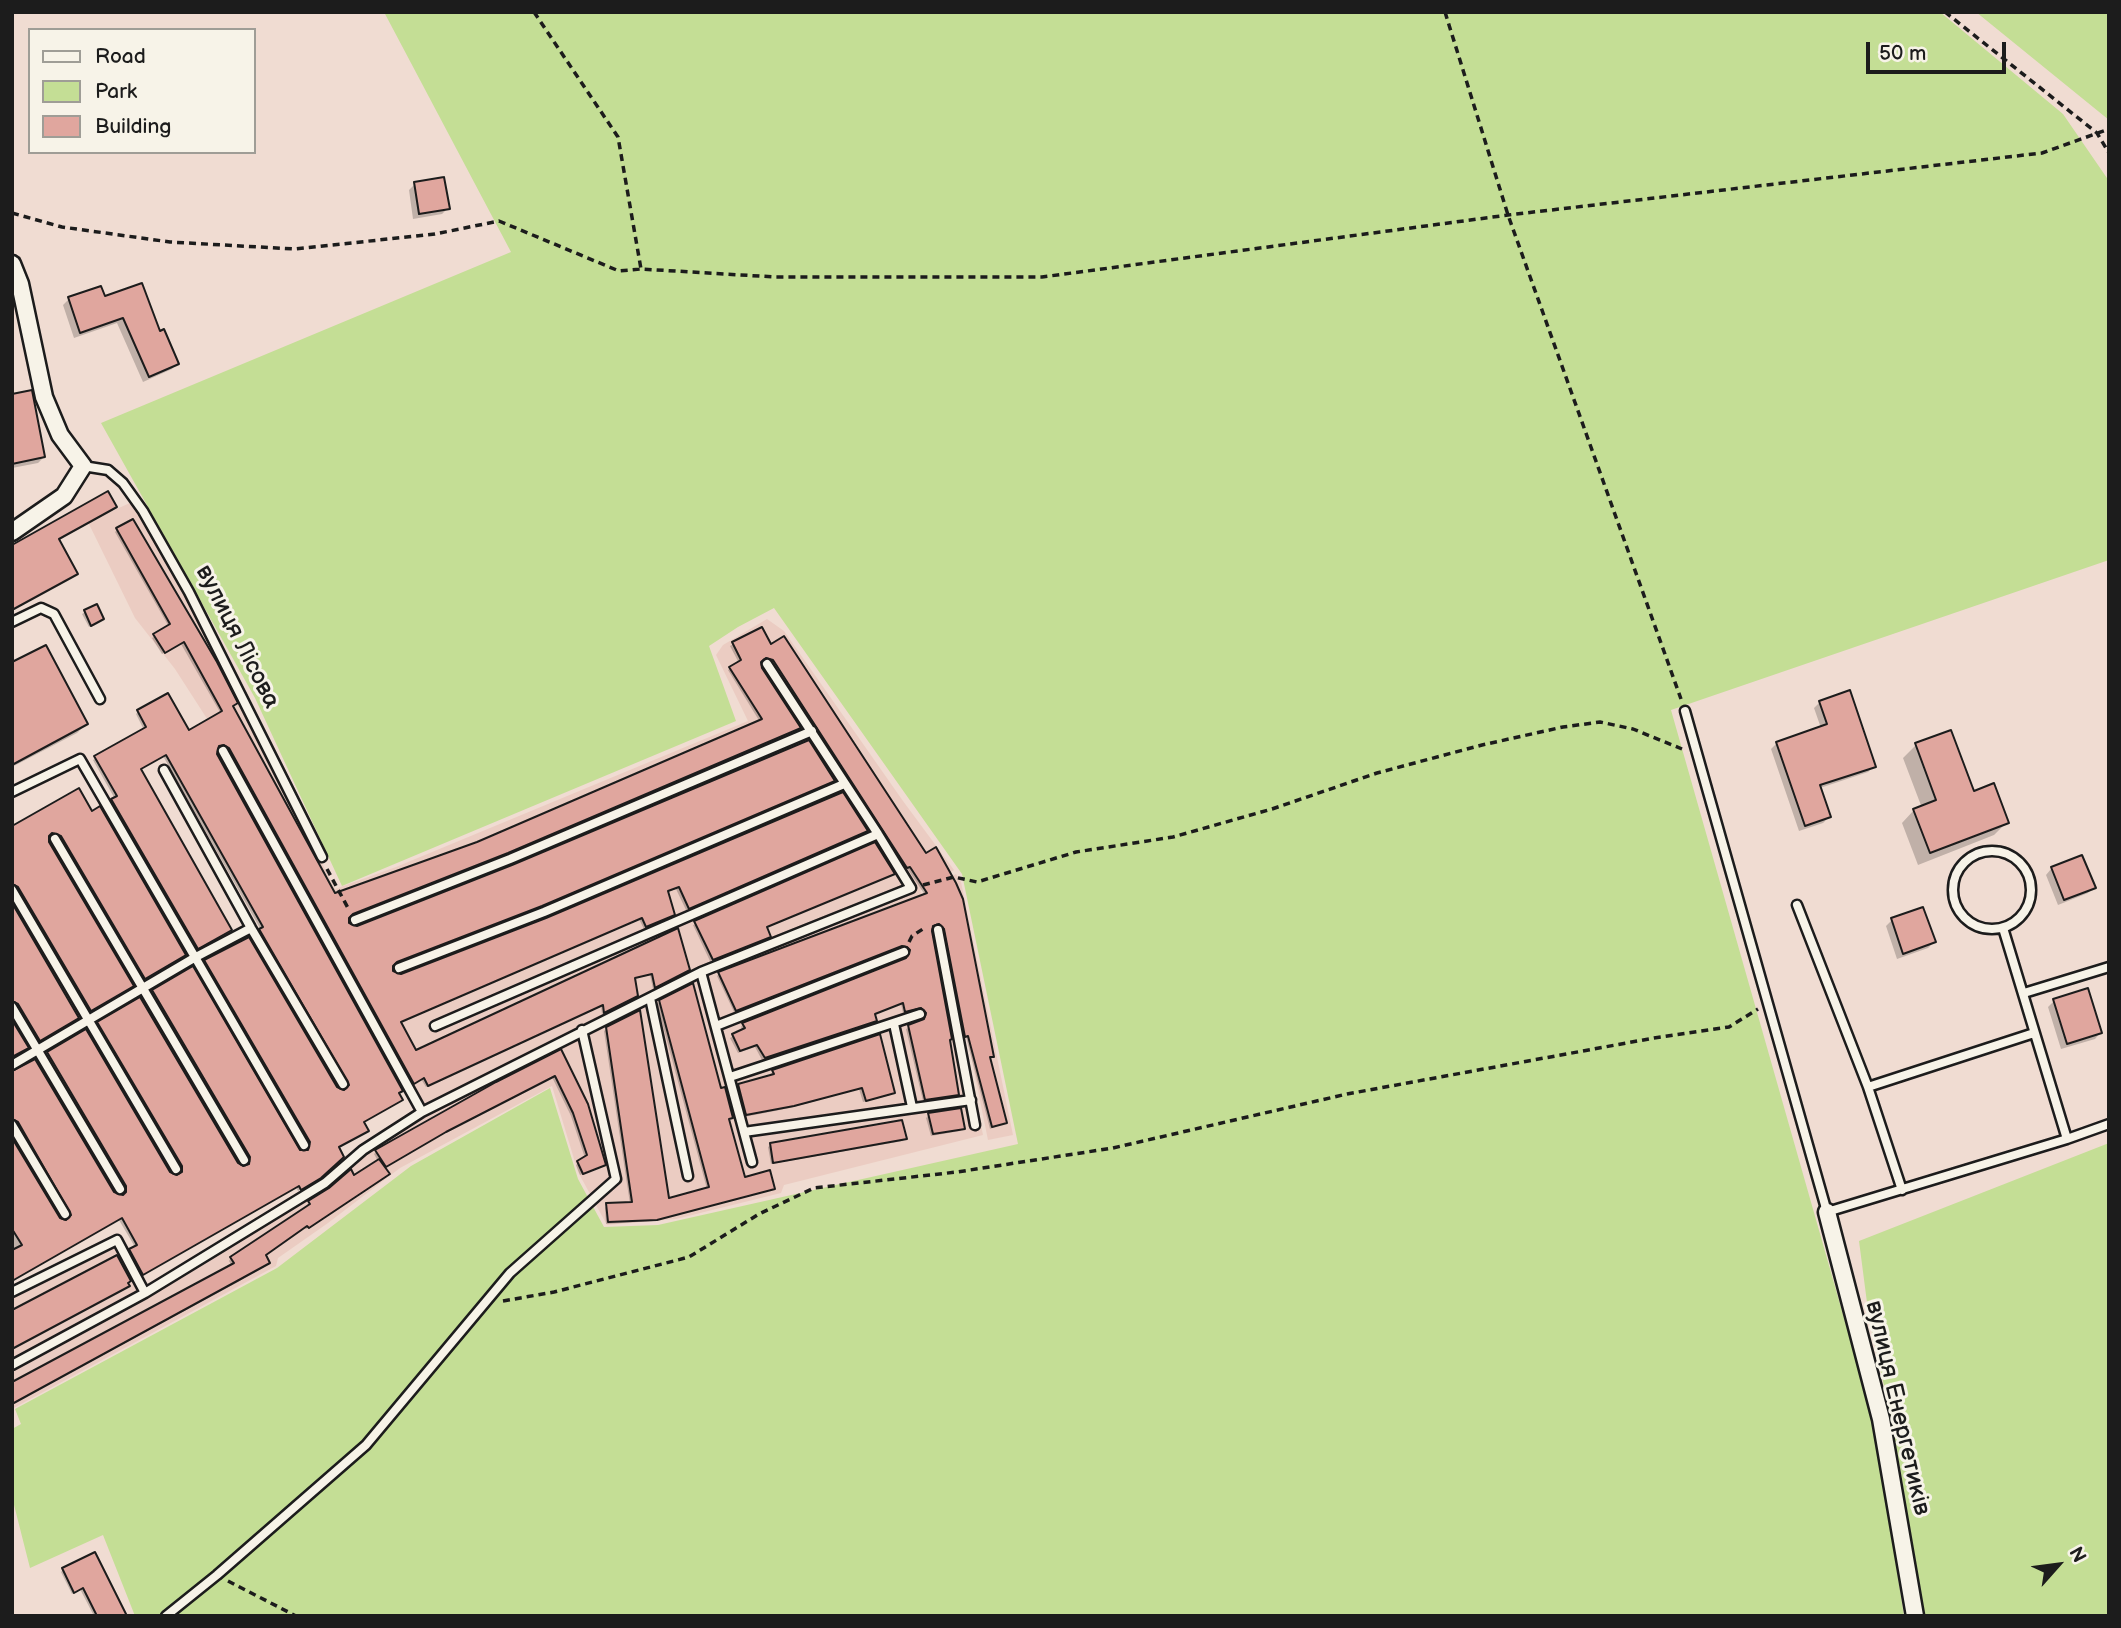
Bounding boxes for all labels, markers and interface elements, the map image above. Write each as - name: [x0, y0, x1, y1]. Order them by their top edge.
- legend: [28, 28, 256, 154]
- scale bar: [1869, 28, 2009, 72]
- text: 50 m: [1879, 41, 1926, 66]
- text: Road: [95, 44, 146, 69]
- text: Park: [95, 79, 137, 104]
- text: Building: [95, 114, 171, 139]
- street label: вулиця Лісова: [189, 561, 285, 713]
- street label: вулиця Енергетиків: [1858, 1298, 1936, 1518]
- north arrow: [2023, 1530, 2093, 1600]
- text: N: [2063, 1543, 2090, 1567]

